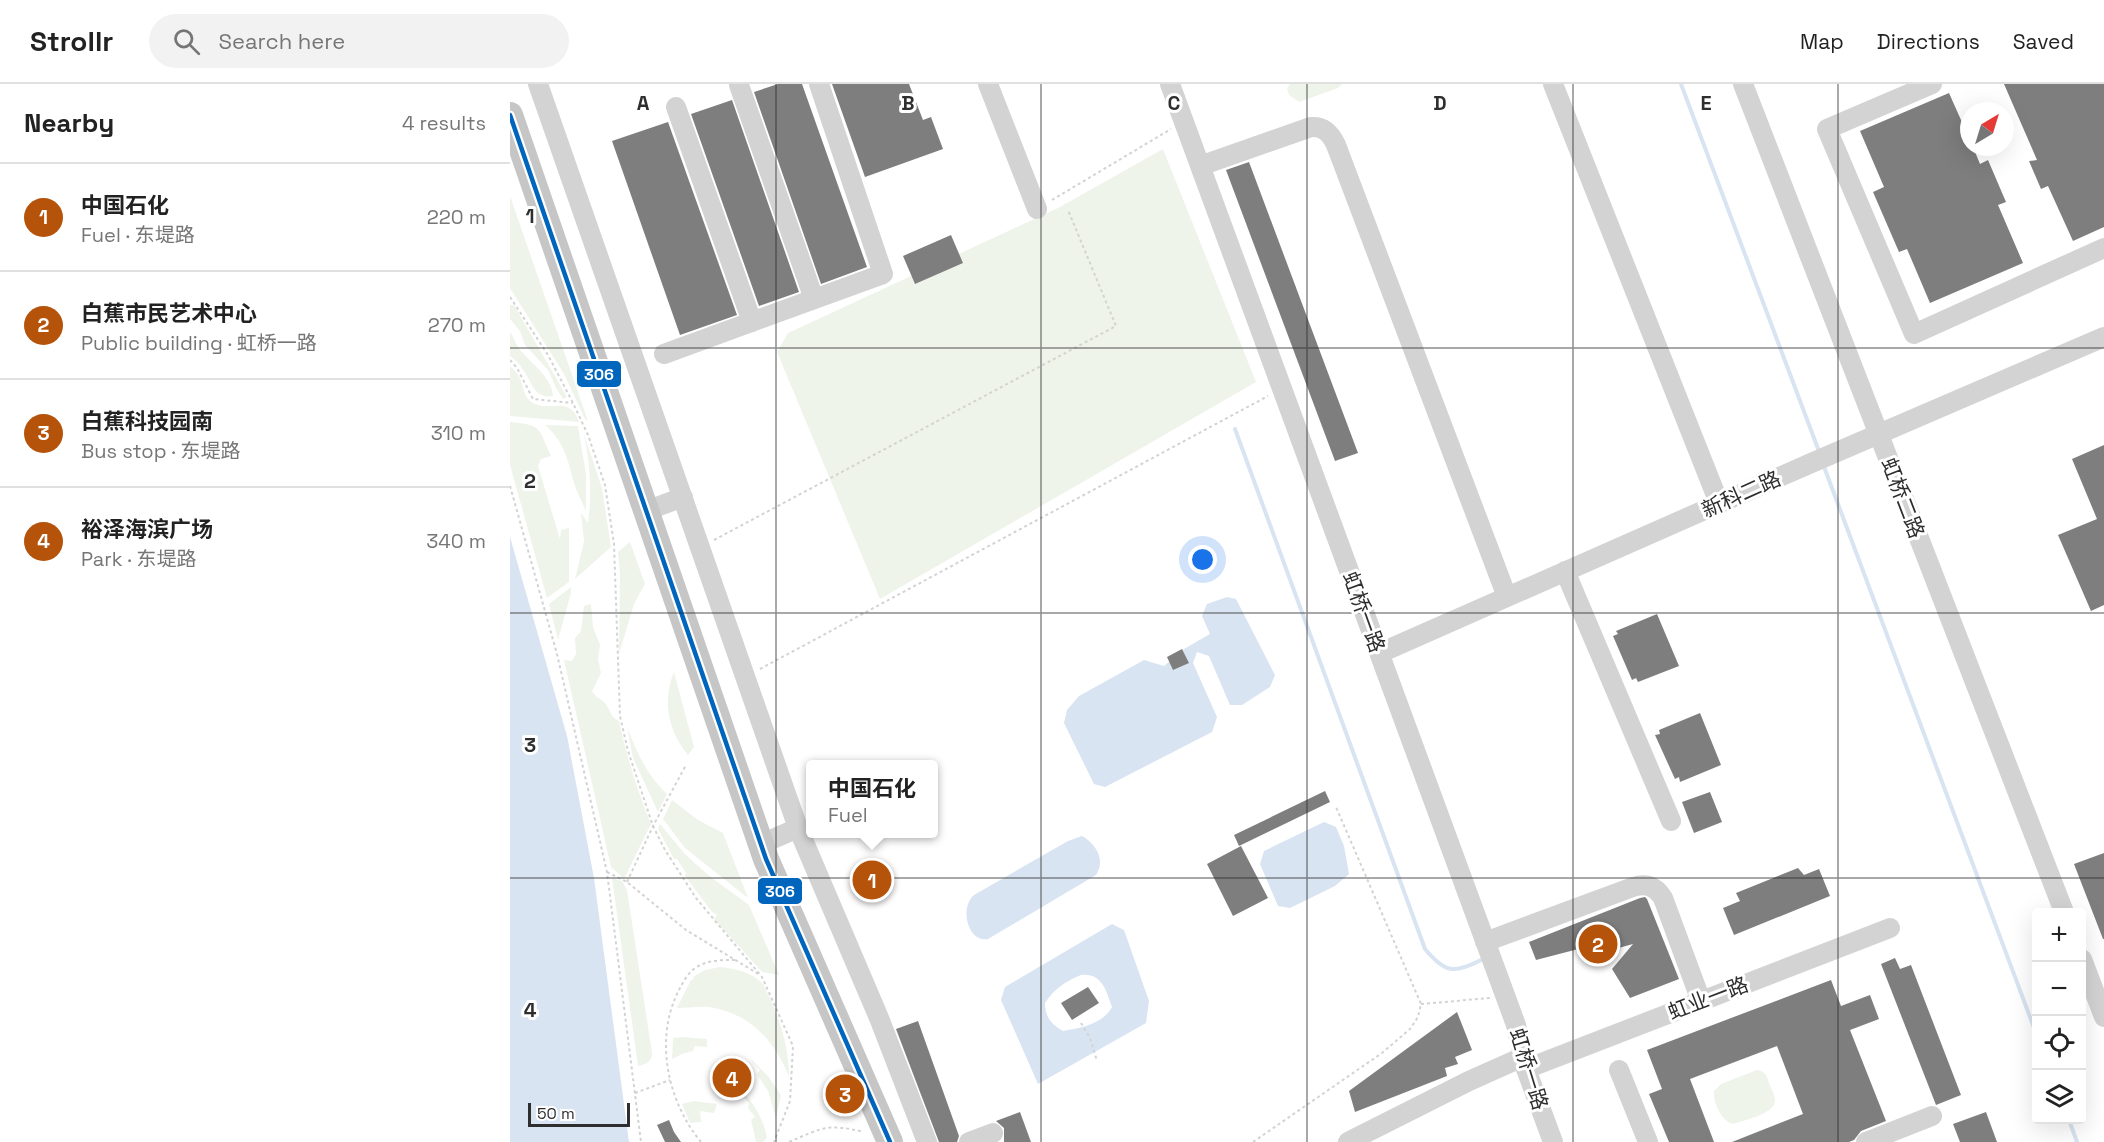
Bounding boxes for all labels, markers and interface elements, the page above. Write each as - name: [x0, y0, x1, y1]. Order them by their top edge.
- search box: [149, 14, 569, 68]
- text: Strollr: [30, 23, 113, 59]
- icon: search: [170, 25, 203, 58]
- text: Search here: [218, 27, 345, 55]
- text: Map: [1800, 28, 1844, 55]
- text: Directions: [1877, 28, 1980, 55]
- text: Saved: [2013, 28, 2074, 55]
- text: A: [637, 90, 650, 116]
- text: B: [901, 90, 915, 116]
- text: C: [1168, 90, 1181, 116]
- text: D: [1433, 90, 1447, 116]
- text: E: [1700, 90, 1712, 116]
- north arrow: [1960, 102, 2014, 156]
- text: Nearby: [24, 106, 114, 140]
- text: 4 results: [402, 110, 486, 136]
- text: 中国石化: [81, 191, 169, 219]
- text: 1: [525, 203, 535, 229]
- text: 1: [39, 204, 48, 230]
- text: 220 m: [427, 204, 486, 230]
- text: Fuel · 东堤路: [81, 222, 195, 248]
- text: 白蕉市民艺术中心: [81, 299, 257, 327]
- text: 2: [38, 312, 49, 338]
- text: 270 m: [428, 312, 486, 338]
- text: Public building · 虹桥一路: [81, 330, 317, 356]
- line badge: 306: [576, 360, 622, 388]
- text: 306: [584, 364, 614, 385]
- text: 白蕉科技园南: [81, 407, 213, 435]
- text: 3: [37, 420, 50, 446]
- text: 310 m: [431, 420, 486, 446]
- text: Bus stop · 东堤路: [81, 438, 241, 464]
- street label: 虹桥二路: [1875, 454, 1931, 542]
- street label: 新科二路: [1697, 465, 1785, 523]
- text: 2: [524, 468, 536, 494]
- text: 裕泽海滨广场: [81, 515, 213, 543]
- text: 4: [37, 528, 50, 554]
- text: 340 m: [426, 528, 486, 554]
- your location: [1188, 545, 1217, 574]
- text: Park · 东堤路: [81, 546, 197, 572]
- street label: 虹桥一路: [1337, 568, 1391, 656]
- text: 3: [524, 732, 536, 758]
- popup: [806, 760, 938, 838]
- text: 中国石化: [828, 774, 916, 802]
- text: Fuel: [828, 802, 868, 828]
- pin: 1: [852, 858, 892, 902]
- line badge: 306: [757, 877, 803, 905]
- text: 306: [765, 881, 795, 902]
- map controls: [2032, 908, 2086, 1124]
- button: +: [2032, 908, 2086, 962]
- pin: 2: [1578, 922, 1618, 966]
- button: −: [2032, 962, 2086, 1016]
- street label: 虹业一路: [1664, 970, 1752, 1026]
- text: 4: [524, 997, 537, 1023]
- button: locate: [2032, 1016, 2086, 1070]
- street label: 虹桥一路: [1504, 1025, 1554, 1113]
- pin: 4: [712, 1056, 752, 1100]
- button: layers: [2032, 1070, 2086, 1124]
- pin: 3: [826, 1072, 864, 1116]
- scale bar: [528, 1100, 630, 1128]
- text: 50 m: [537, 1103, 575, 1124]

